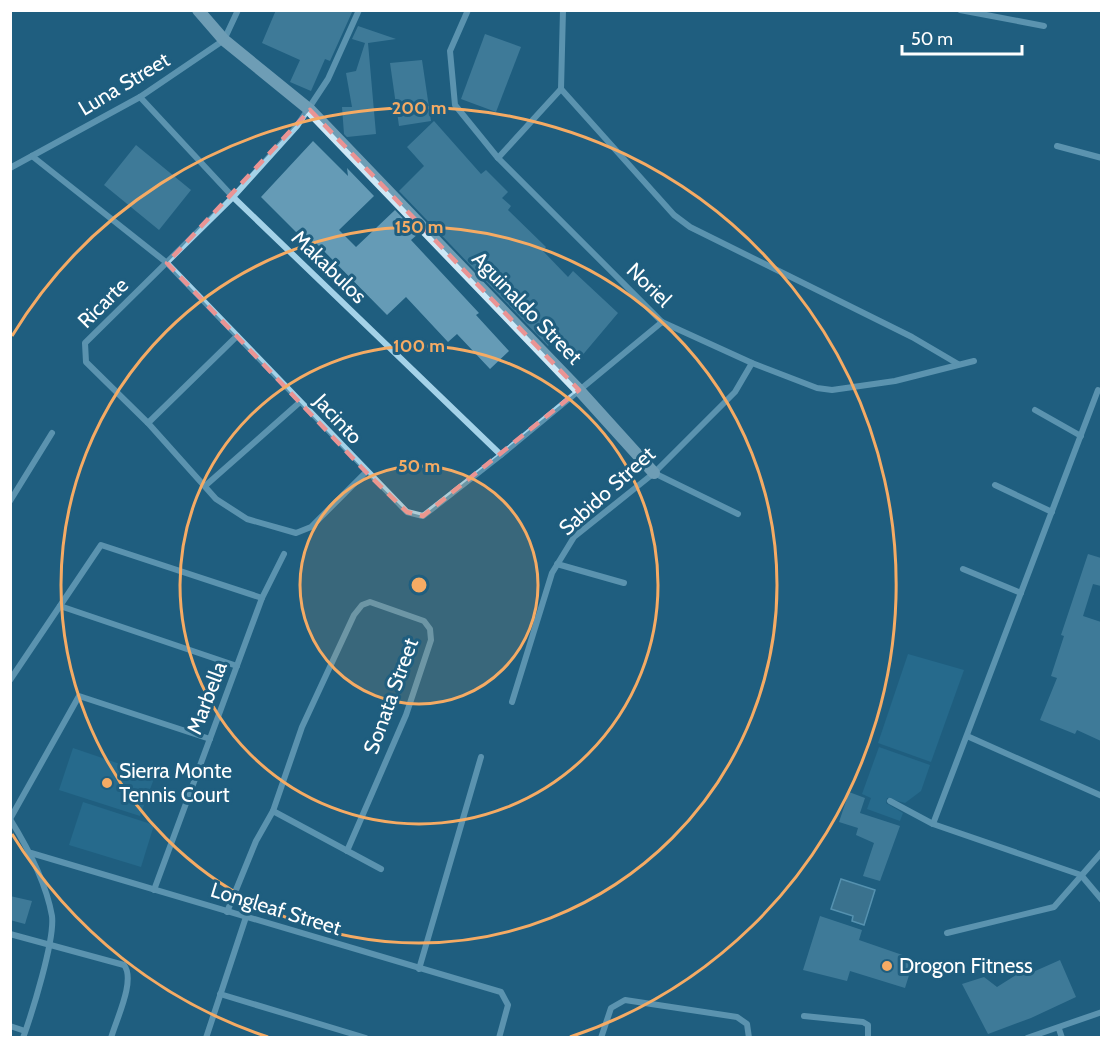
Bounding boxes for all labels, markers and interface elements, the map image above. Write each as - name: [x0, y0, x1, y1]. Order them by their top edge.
- scale bar: [902, 18, 1022, 56]
- text: 50 m: [911, 28, 953, 50]
- street label: Luna Street: [74, 47, 174, 121]
- text: 200 m: [392, 97, 446, 119]
- text: 150 m: [395, 216, 443, 238]
- street label: Makabulos: [287, 225, 372, 309]
- street label: Aguinaldo Street: [467, 246, 588, 369]
- street label: Noriel: [622, 257, 677, 312]
- street label: Ricarte: [72, 272, 133, 333]
- text: 100 m: [393, 335, 445, 357]
- street label: Jacinto: [308, 388, 368, 449]
- street label: Sabido Street: [554, 441, 660, 540]
- text: 50 m: [398, 455, 440, 477]
- centre of rings: [409, 575, 429, 595]
- street label: Sonata Street: [358, 635, 423, 757]
- street label: Marbella: [181, 658, 232, 738]
- place label: Sierra Monte Tennis Court: [119, 758, 232, 807]
- marker: Sierra Monte Tennis Court: [100, 776, 114, 790]
- street label: Longleaf Street: [208, 877, 344, 940]
- place label: Drogon Fitness: [899, 953, 1033, 978]
- marker: Drogon Fitness: [880, 959, 894, 973]

